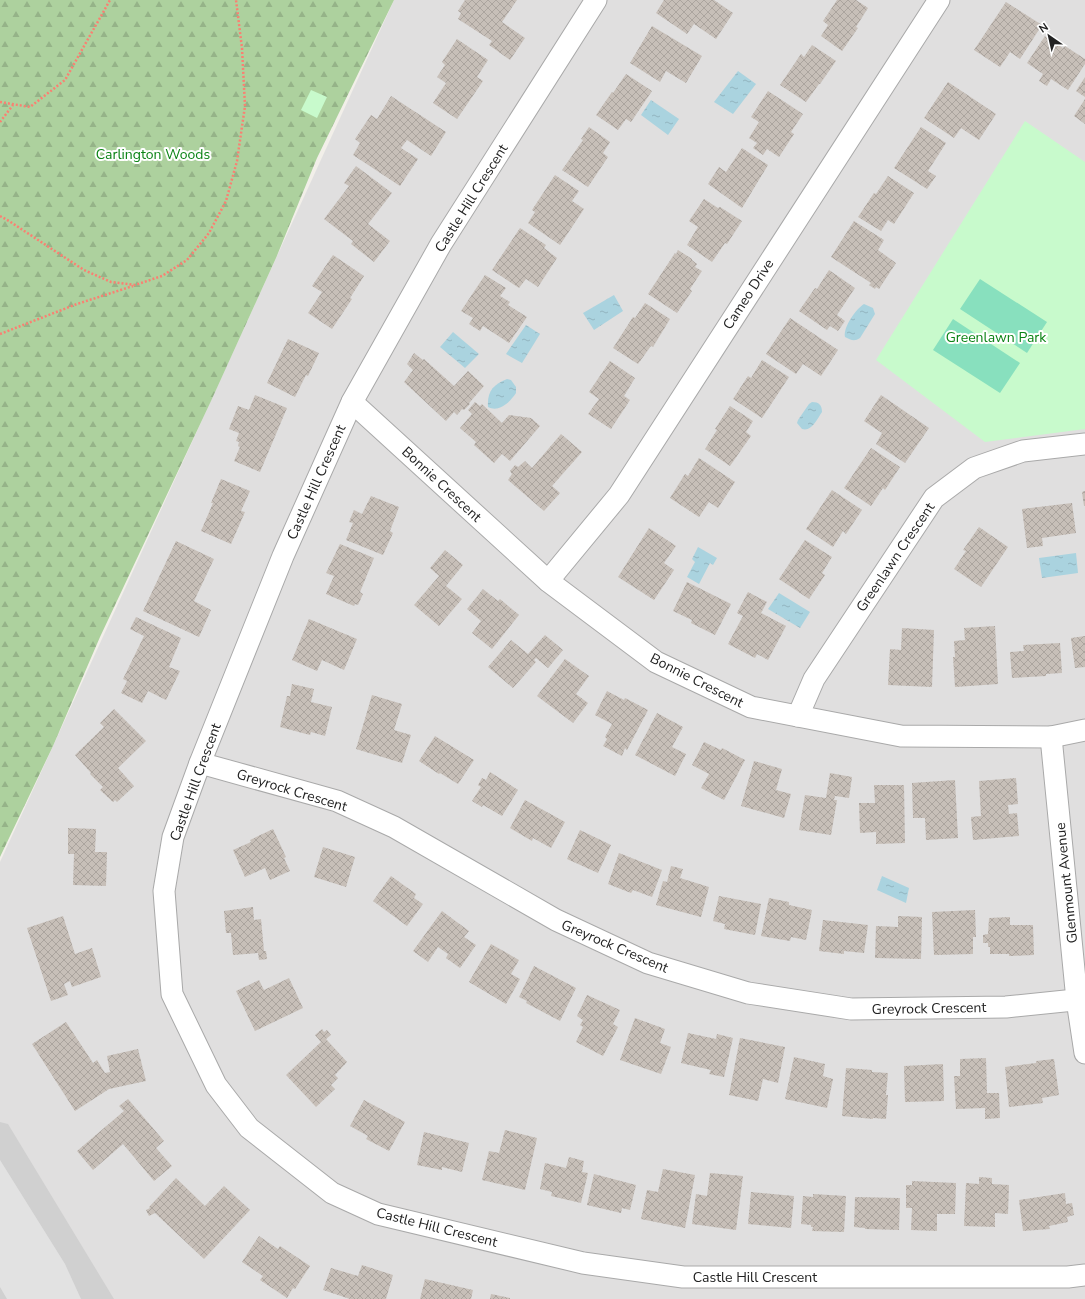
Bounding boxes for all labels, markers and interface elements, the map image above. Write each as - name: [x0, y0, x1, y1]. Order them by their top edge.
- north arrow: [1029, 16, 1069, 56]
- text: N: [1036, 20, 1051, 37]
- street label: Castle Hill Crescent: [430, 140, 512, 256]
- park label: Carlington Woods: [96, 145, 210, 164]
- street label: Cameo Drive: [718, 255, 778, 333]
- park label: Greenlawn Park: [946, 328, 1047, 347]
- street label: Castle Hill Crescent: [283, 421, 350, 543]
- street label: Bonnie Crescent: [398, 442, 486, 526]
- street label: Greenlawn Crescent: [852, 499, 939, 616]
- street label: Bonnie Crescent: [647, 649, 747, 712]
- street label: Castle Hill Crescent: [165, 720, 226, 844]
- street label: Greyrock Crescent: [234, 765, 350, 816]
- street label: Glenmount Avenue: [1051, 822, 1082, 944]
- street label: Greyrock Crescent: [558, 915, 671, 978]
- street label: Greyrock Crescent: [872, 998, 987, 1019]
- street label: Castle Hill Crescent: [374, 1203, 500, 1252]
- street label: Castle Hill Crescent: [693, 1268, 817, 1287]

